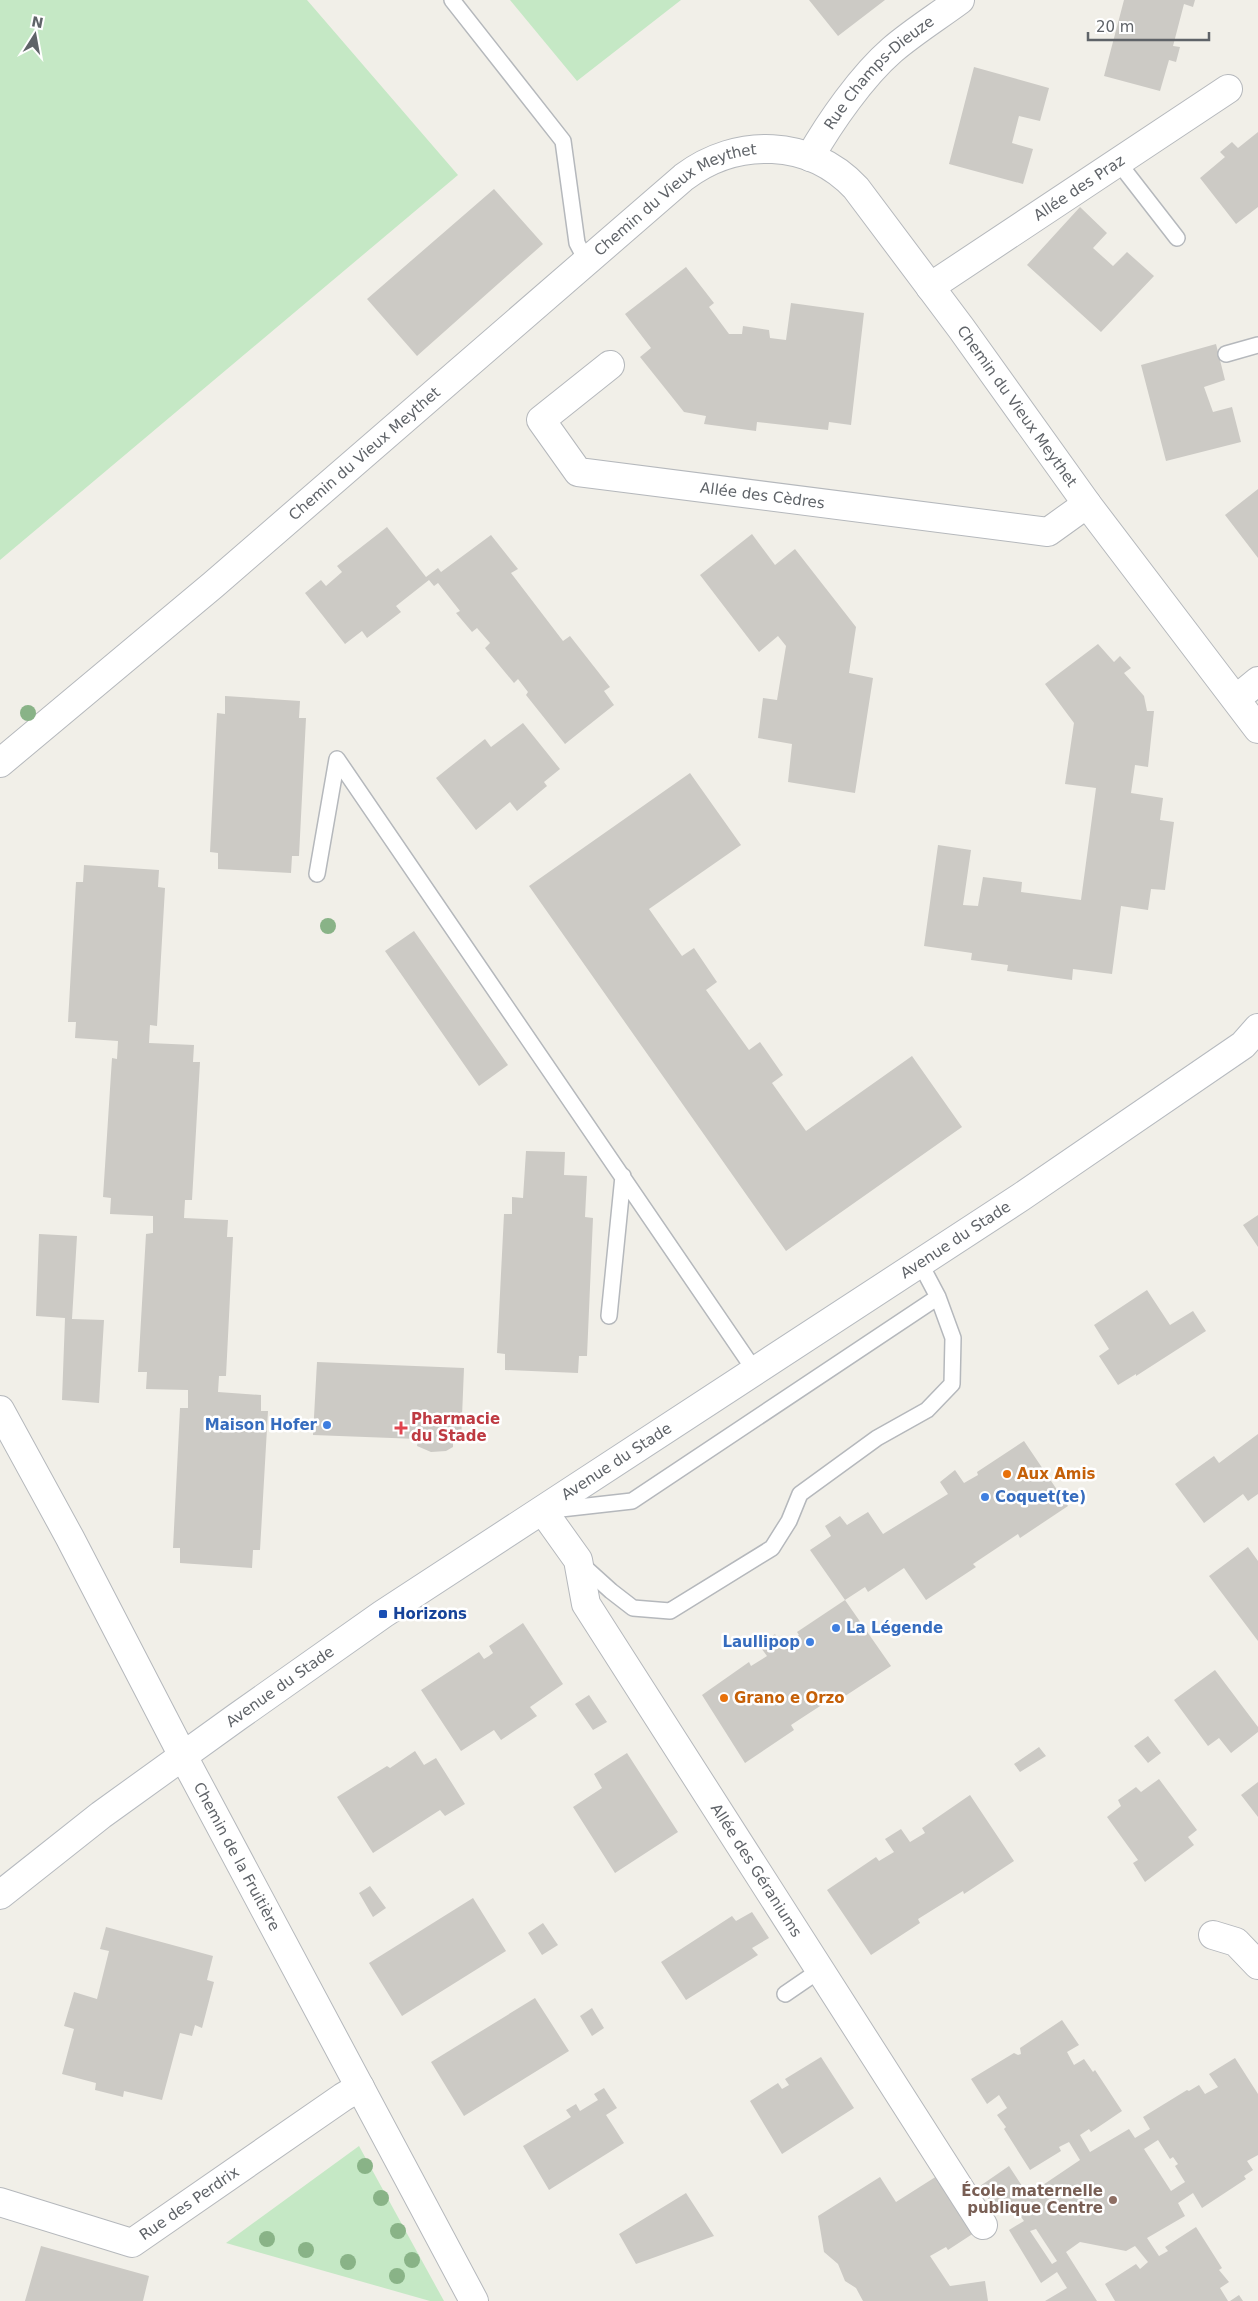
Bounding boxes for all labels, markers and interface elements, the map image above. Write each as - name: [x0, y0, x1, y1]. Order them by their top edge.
- north arrow: [10, 10, 60, 60]
- scale bar: [1088, 10, 1209, 42]
- street label: Rue Champs-Dieuze: [820, 12, 937, 133]
- text: N: [30, 13, 45, 31]
- text: 20 m: [1096, 18, 1134, 36]
- street label: Chemin du Vieux Meythet: [591, 140, 757, 260]
- street label: Allée des Praz: [1030, 151, 1128, 225]
- street label: Chemin du Vieux Meythet: [953, 322, 1081, 491]
- street label: Chemin du Vieux Meythet: [285, 383, 444, 524]
- street label: Allée des Cèdres: [699, 479, 826, 512]
- street label: Avenue du Stade: [897, 1197, 1014, 1282]
- place label: Pharmacie du Stade: [411, 1410, 500, 1445]
- place label: Maison Hofer: [205, 1416, 318, 1434]
- marker: Maison Hofer: [321, 1419, 333, 1431]
- street label: Avenue du Stade: [558, 1419, 675, 1504]
- marker: Pharmacie du Stade: [395, 1422, 407, 1434]
- place label: Aux Amis: [1017, 1465, 1096, 1483]
- marker: Aux Amis: [1001, 1468, 1013, 1480]
- place label: Coquet(te): [995, 1488, 1086, 1506]
- marker: Coquet(te): [979, 1491, 991, 1503]
- place label: Horizons: [393, 1605, 467, 1623]
- marker: Horizons: [377, 1608, 389, 1620]
- place label: La Légende: [846, 1619, 943, 1637]
- marker: La Légende: [830, 1622, 842, 1634]
- place label: Laullipop: [722, 1633, 800, 1651]
- marker: Laullipop: [804, 1636, 816, 1648]
- street label: Avenue du Stade: [223, 1643, 337, 1731]
- place label: Grano e Orzo: [734, 1689, 845, 1707]
- marker: Grano e Orzo: [718, 1692, 730, 1704]
- street label: Chemin de la Fruitière: [190, 1779, 284, 1934]
- street label: Allée des Géraniums: [707, 1800, 806, 1941]
- street label: Rue des Perdrix: [136, 2163, 243, 2244]
- place label: École maternelle publique Centre: [961, 2181, 1103, 2217]
- marker: École maternelle publique Centre: [1107, 2194, 1119, 2206]

